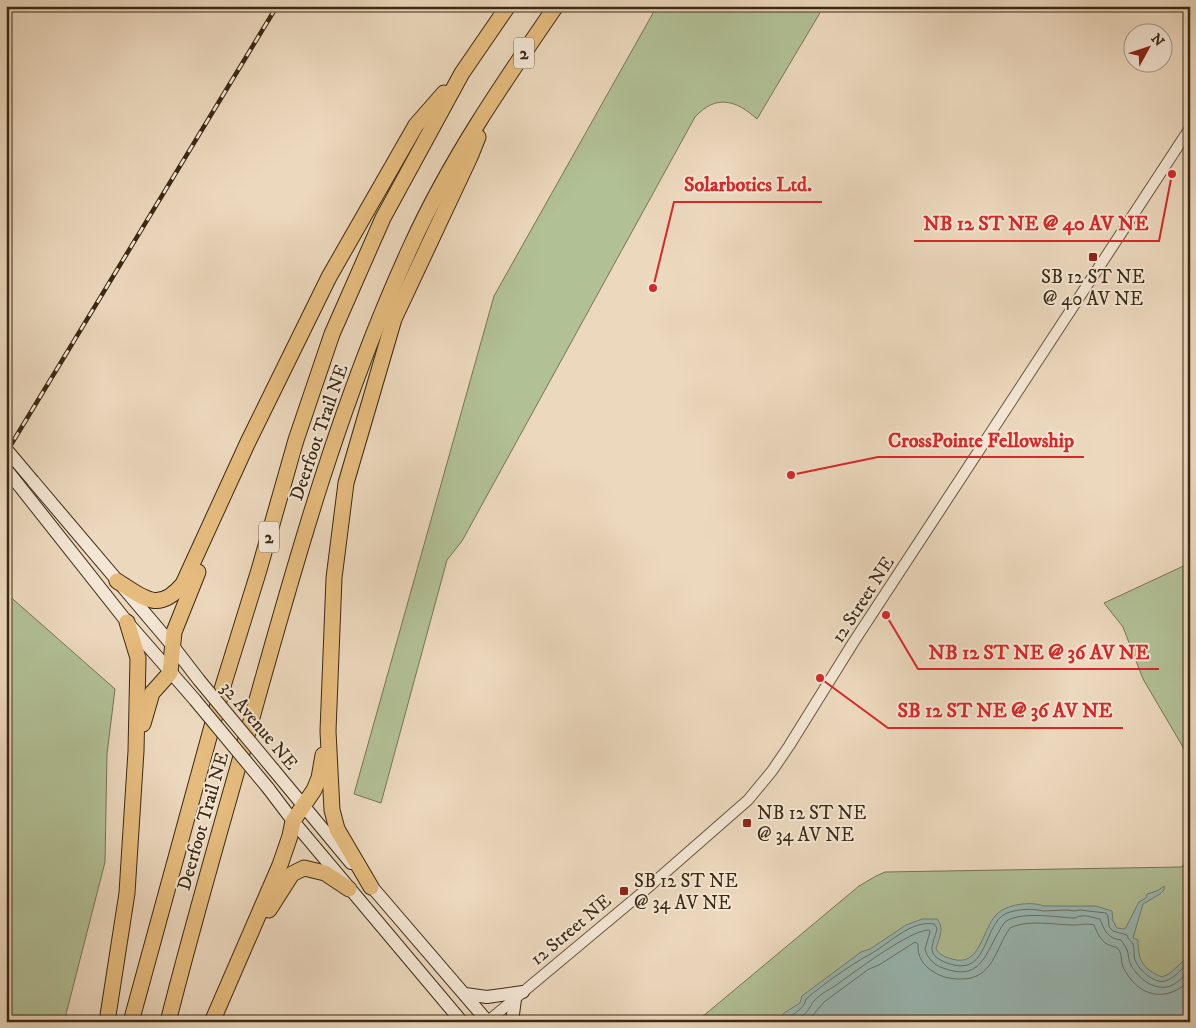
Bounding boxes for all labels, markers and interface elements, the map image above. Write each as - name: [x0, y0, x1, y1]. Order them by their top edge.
- north arrow: [1124, 22, 1174, 72]
- text: N: [1147, 30, 1168, 51]
- road number: 2: [514, 38, 534, 68]
- callout: Solarbotics Ltd.: [674, 167, 822, 202]
- text: Solarbotics Ltd.: [684, 173, 812, 198]
- callout: NB 12 ST NE @ 40 AV NE: [914, 206, 1159, 241]
- text: NB 12 ST NE @ 40 AV NE: [923, 212, 1149, 237]
- marker: SB 12 ST NE @ 40 AV NE: [1087, 251, 1099, 263]
- place label: SB 12 ST NE @ 40 AV NE: [1041, 266, 1145, 311]
- street label: Deerfoot Trail NE: [285, 361, 354, 504]
- callout: CrossPointe Fellowship: [878, 422, 1084, 457]
- text: CrossPointe Fellowship: [888, 429, 1074, 454]
- road number: 2: [259, 522, 279, 552]
- street label: 12 Street NE: [827, 552, 900, 647]
- callout: NB 12 ST NE @ 36 AV NE: [918, 634, 1159, 669]
- text: NB 12 ST NE @ 36 AV NE: [929, 641, 1149, 666]
- street label: 32 Avenue NE: [215, 677, 303, 775]
- callout: SB 12 ST NE @ 36 AV NE: [888, 693, 1123, 728]
- text: SB 12 ST NE @ 36 AV NE: [898, 699, 1113, 724]
- street label: Deerfoot Trail NE: [173, 750, 234, 893]
- place label: NB 12 ST NE @ 34 AV NE: [757, 802, 867, 847]
- marker: NB 12 ST NE @ 34 AV NE: [741, 817, 753, 829]
- place label: SB 12 ST NE @ 34 AV NE: [634, 870, 738, 915]
- marker: SB 12 ST NE @ 34 AV NE: [618, 885, 630, 897]
- street label: 12 Street NE: [526, 890, 616, 971]

